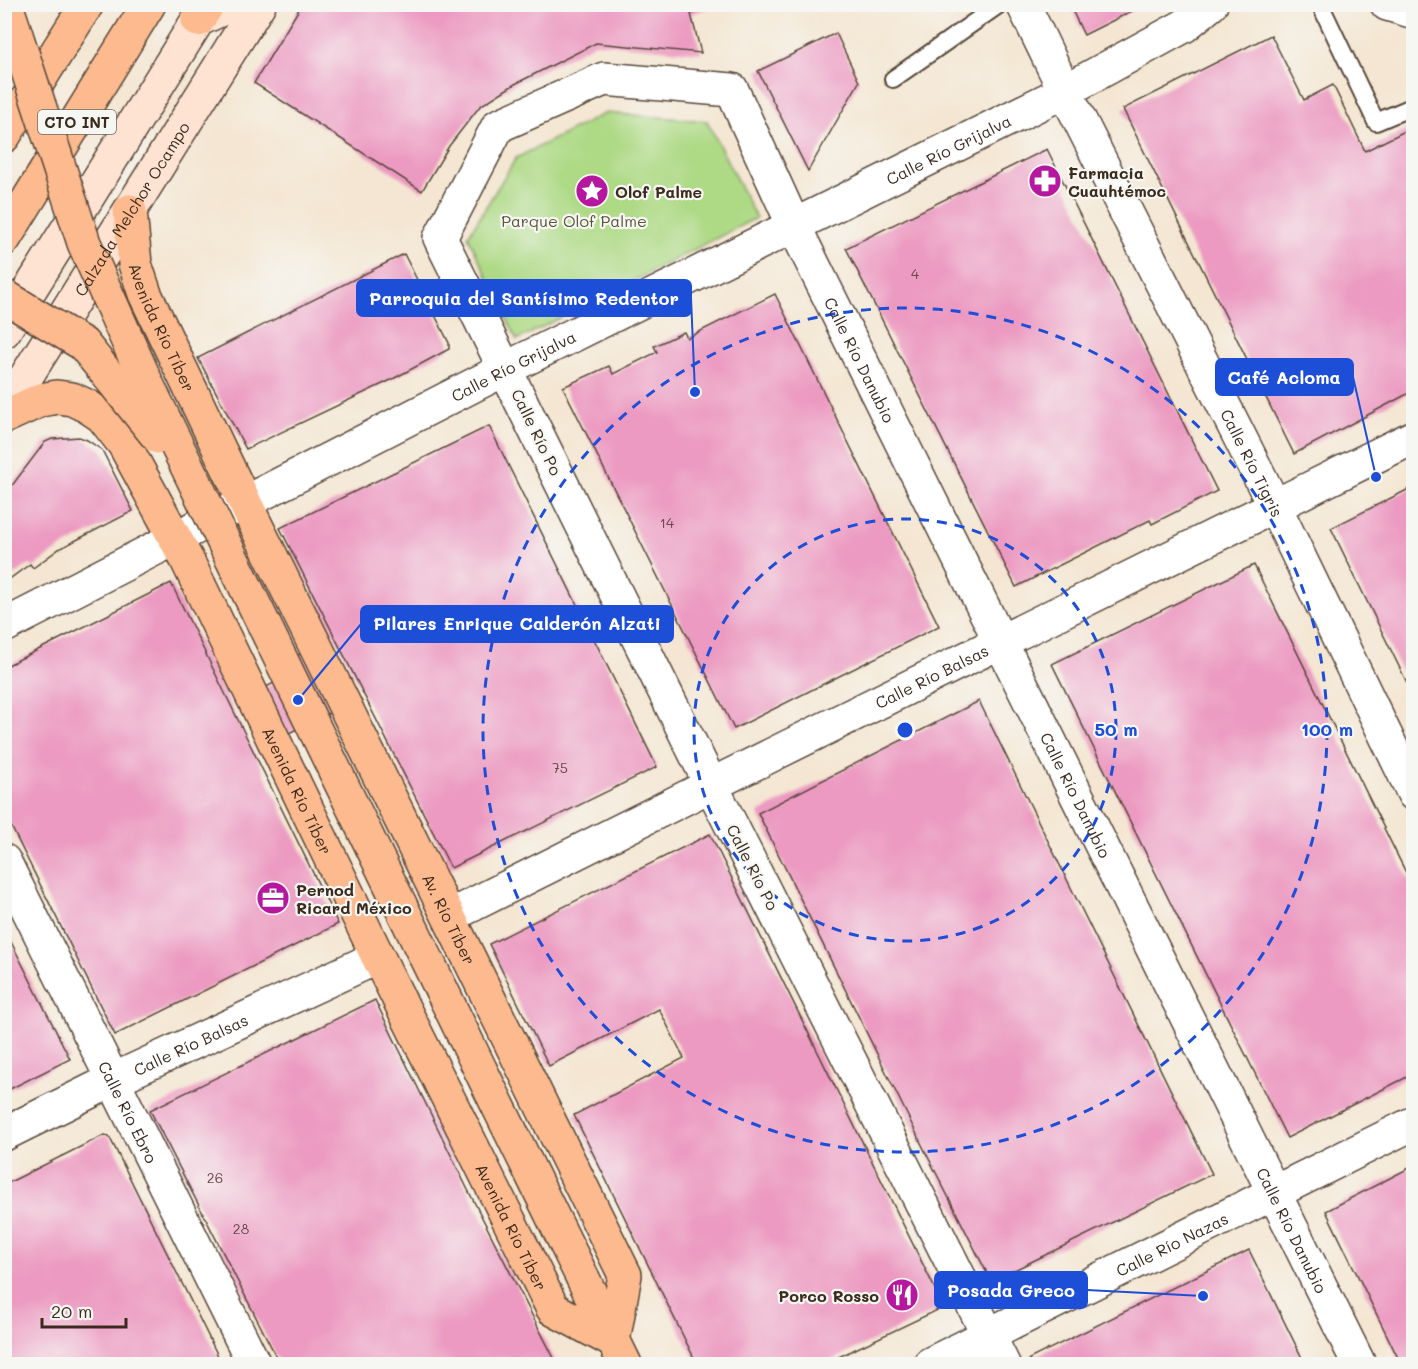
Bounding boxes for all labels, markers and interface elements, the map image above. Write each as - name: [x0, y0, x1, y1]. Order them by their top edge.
- street label: Calle Río Grijalva: [882, 109, 1014, 189]
- road number: CTO INT: [38, 110, 116, 134]
- street label: Calzada Melchor Ocampo: [69, 117, 194, 300]
- place label: Farmacia Cuauhtémoc: [1068, 162, 1166, 201]
- pharmacy icon: Farmacia Cuauhtémoc: [1027, 163, 1063, 199]
- place icon: Olof Palme: [574, 173, 610, 209]
- place label: Olof Palme: [615, 181, 702, 202]
- park label: Parque Olof Palme: [501, 210, 647, 231]
- street label: Avenida Río Tíber: [125, 260, 200, 395]
- house number: 4: [911, 264, 920, 283]
- callout: Parroquia del Santísimo Redentor: [357, 280, 691, 316]
- text: Parroquia del Santísimo Redentor: [369, 286, 679, 310]
- street label: Calle Río Danubio: [820, 293, 900, 426]
- street label: Calle Río Grijalva: [447, 325, 579, 406]
- callout: Café Acloma: [1216, 359, 1353, 395]
- text: Café Acloma: [1227, 365, 1341, 389]
- street label: Calle Río Po: [507, 385, 567, 479]
- street label: Calle Río Tigris: [1217, 405, 1289, 520]
- house number: 14: [660, 513, 675, 532]
- callout: Pilares Enrique Calderón Alzati: [361, 606, 673, 642]
- text: Pilares Enrique Calderón Alzati: [373, 611, 661, 635]
- street label: Calle Río Balsas: [871, 639, 992, 713]
- text: 50 m: [1095, 717, 1137, 741]
- text: 100 m: [1301, 717, 1353, 741]
- centre of rings: [895, 720, 915, 740]
- street label: Avenida Río Tíber: [258, 723, 337, 858]
- street label: Calle Río Danubio: [1036, 729, 1116, 861]
- house number: 75: [552, 758, 568, 777]
- street label: Calle Río Po: [722, 821, 784, 913]
- street label: Av. Río Tíber: [418, 870, 481, 968]
- place label: Pernod Ricard México: [296, 879, 412, 918]
- office icon: Pernod Ricard México: [255, 880, 291, 916]
- street label: Calle Río Balsas: [130, 1008, 251, 1080]
- street label: Calle Río Ebro: [94, 1057, 163, 1166]
- street label: Avenida Río Tíber: [472, 1160, 552, 1294]
- street label: Calle Río Danubio: [1253, 1164, 1333, 1296]
- house number: 26: [207, 1168, 223, 1187]
- street label: Calle Río Nazas: [1112, 1207, 1231, 1280]
- house number: 28: [233, 1219, 249, 1238]
- callout: Posada Greco: [935, 1272, 1087, 1308]
- restaurant icon: Porco Rosso: [884, 1277, 920, 1313]
- text: Posada Greco: [947, 1278, 1075, 1302]
- place label: Porco Rosso: [778, 1285, 879, 1306]
- scale bar: [42, 1291, 126, 1329]
- text: 20 m: [51, 1299, 92, 1323]

